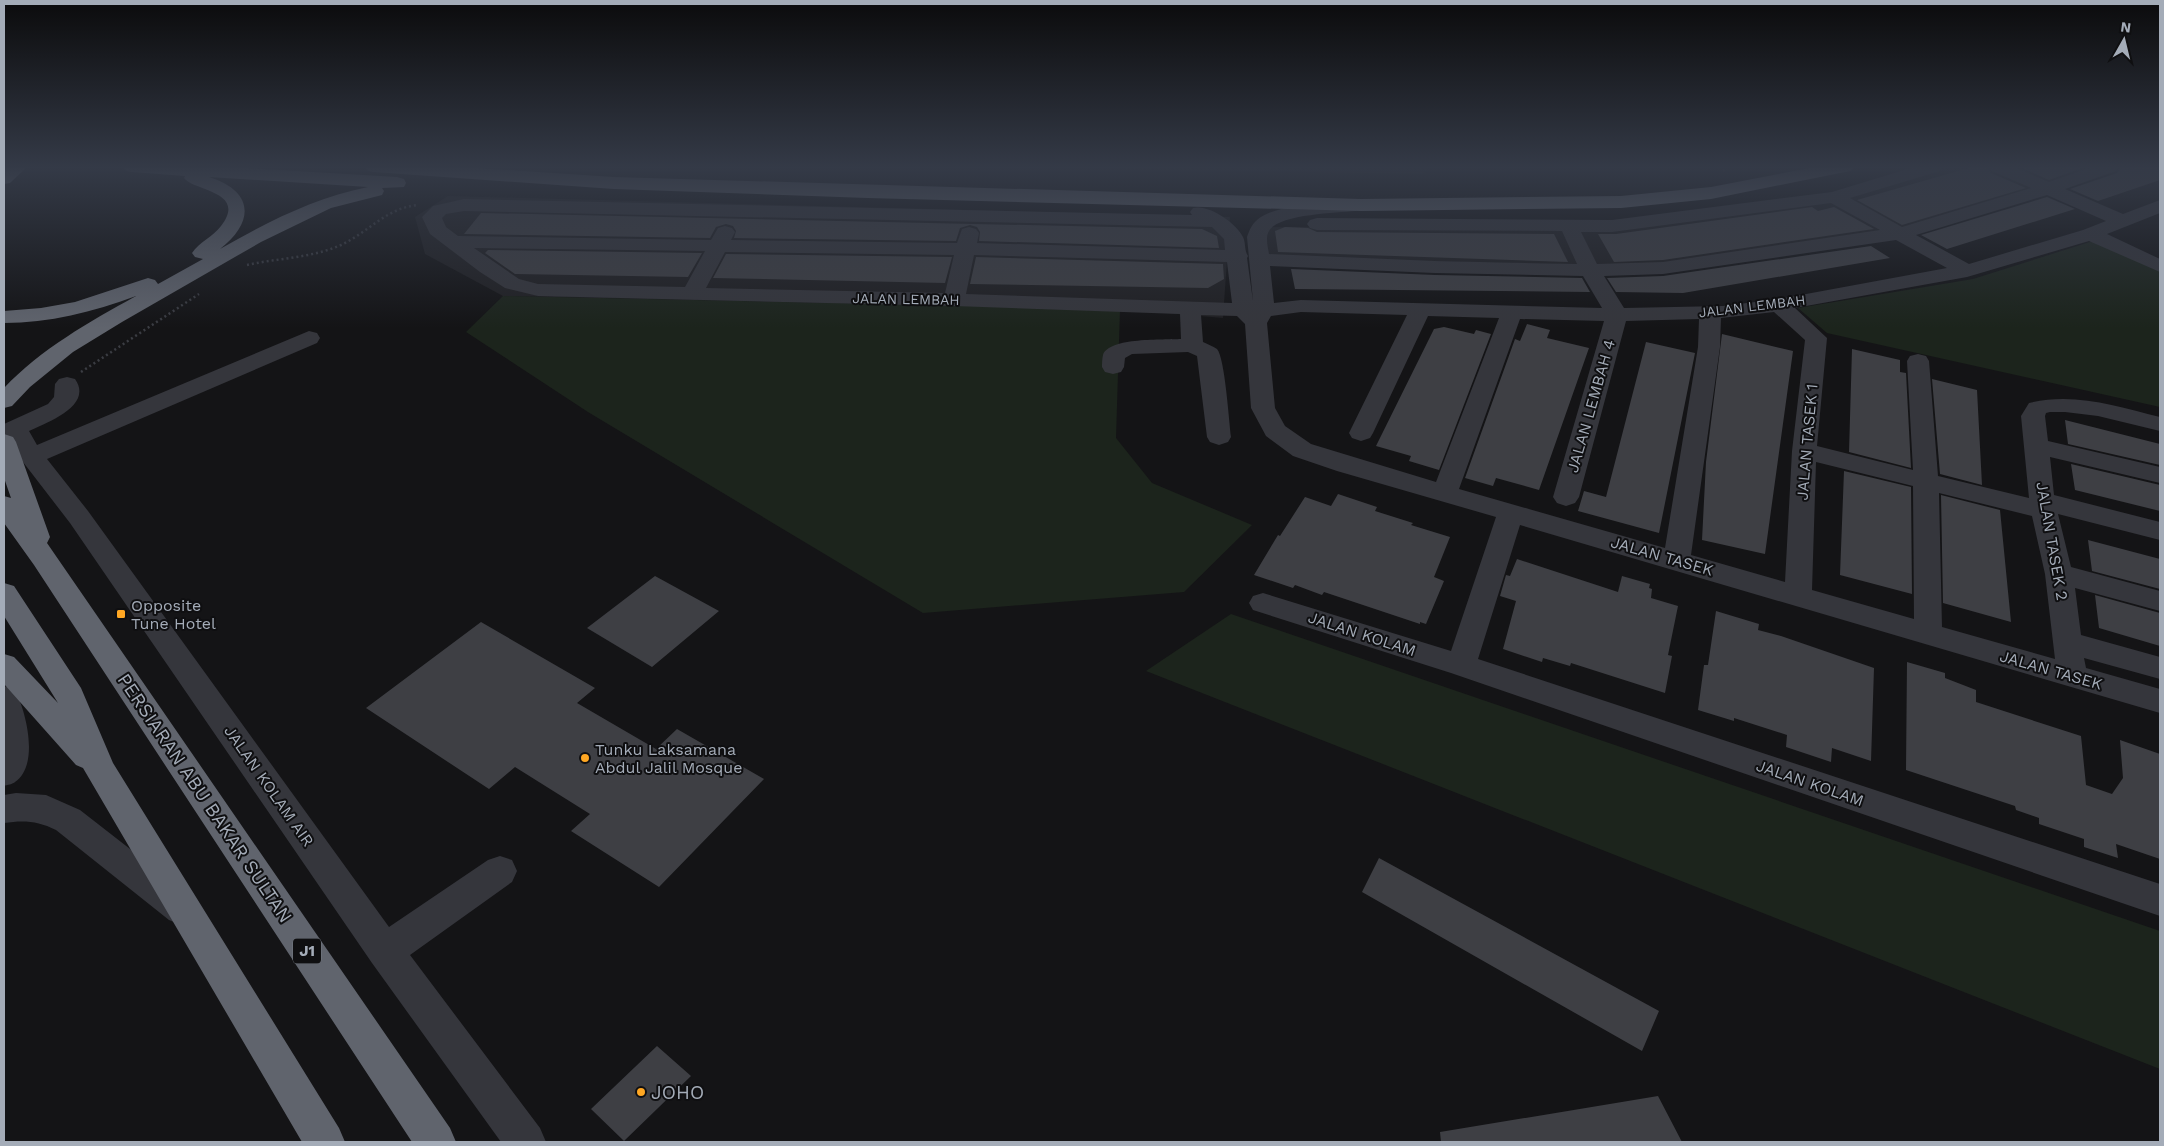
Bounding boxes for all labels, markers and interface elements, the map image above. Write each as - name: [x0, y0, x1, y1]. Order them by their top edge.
- north arrow: [2099, 15, 2149, 65]
- text: N: [2120, 18, 2132, 36]
- street label: JALAN LEMBAH: [852, 290, 960, 308]
- street label: JALAN LEMBAH: [1698, 292, 1806, 320]
- street label: JALAN LEMBAH 4: [1563, 337, 1619, 475]
- street label: JALAN TASEK 1: [1792, 383, 1822, 501]
- street label: JALAN TASEK 2: [2032, 480, 2072, 602]
- street label: JALAN TASEK: [1609, 532, 1716, 580]
- place label: Opposite Tune Hotel: [131, 596, 216, 633]
- marker: Opposite Tune Hotel: [115, 608, 127, 620]
- street label: JALAN KOLAM: [1306, 608, 1418, 660]
- street label: JALAN TASEK: [1998, 646, 2105, 694]
- street label: PERSIARAN ABU BAKAR SULTAN: [113, 669, 297, 927]
- street label: JALAN KOLAM AIR: [220, 722, 318, 850]
- place label: Tunku Laksamana Abdul Jalil Mosque: [595, 740, 742, 777]
- marker: Tunku Laksamana Abdul Jalil Mosque: [579, 752, 591, 764]
- street label: JALAN KOLAM: [1754, 756, 1866, 810]
- road number: J1: [293, 938, 321, 964]
- place label: JOHO: [651, 1081, 704, 1104]
- marker: JOHO: [635, 1086, 647, 1098]

